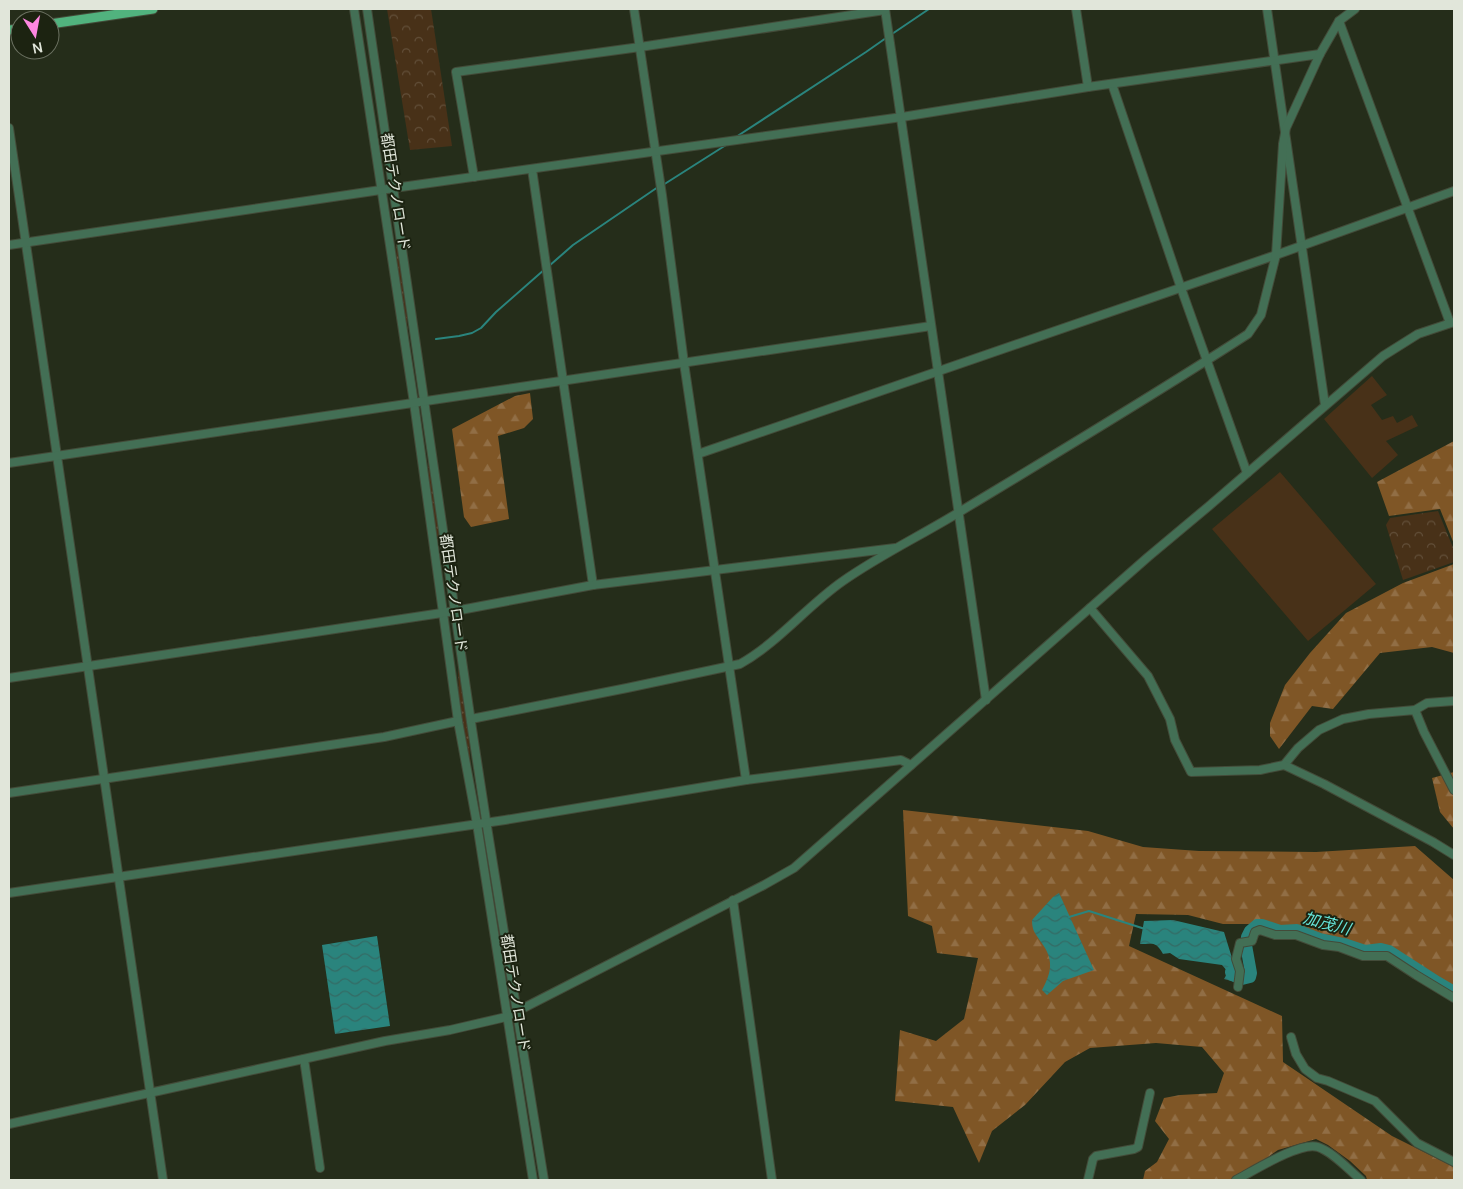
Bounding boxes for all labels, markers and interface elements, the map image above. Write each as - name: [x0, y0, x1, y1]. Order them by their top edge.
- north arrow: [10, 10, 60, 60]
- text: N: [31, 38, 44, 59]
- street label: 都田テクノロード: [376, 132, 416, 252]
- street label: 都田テクノロード: [435, 533, 473, 653]
- water label: 加茂川: [1301, 906, 1355, 940]
- street label: 都田テクノロード: [496, 933, 536, 1053]

